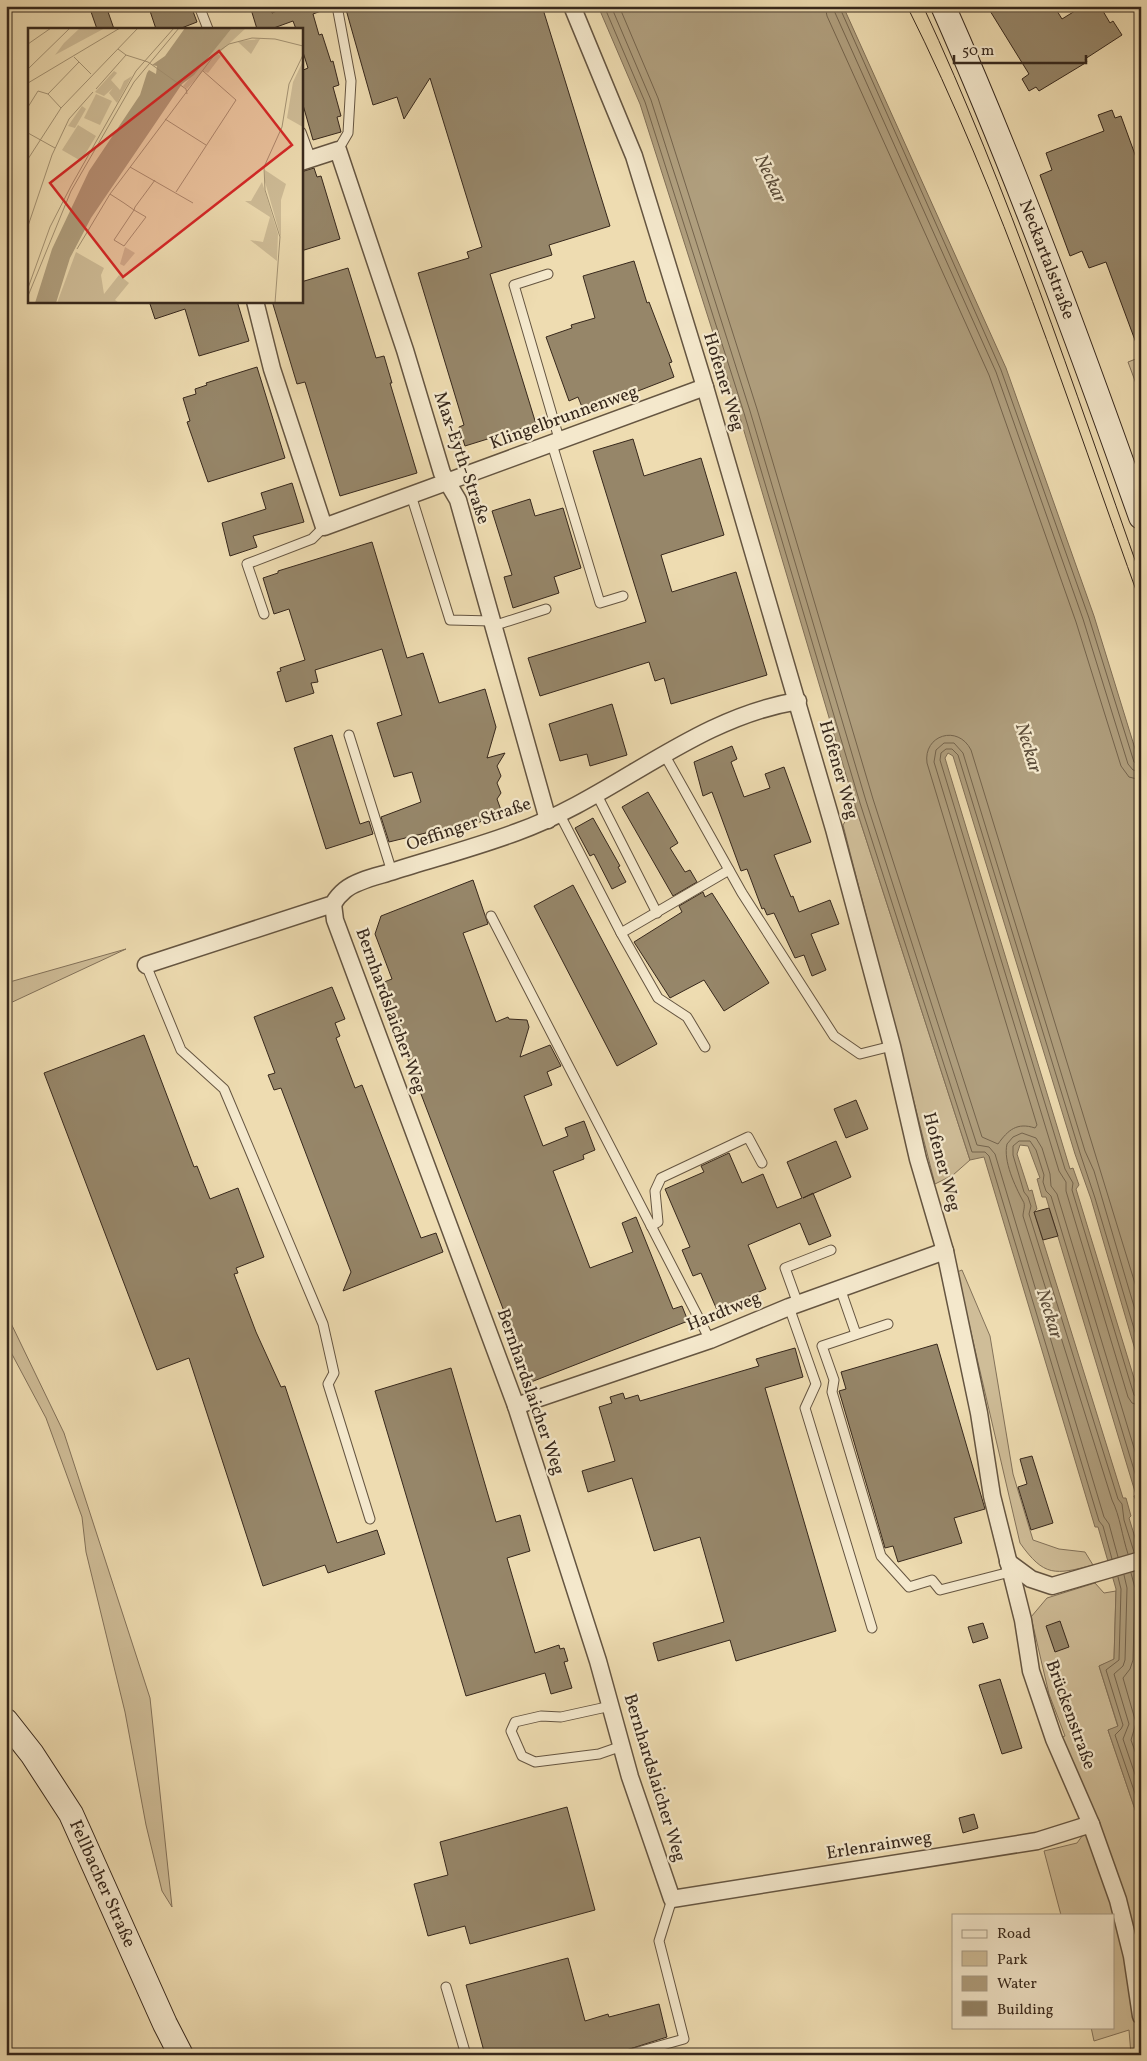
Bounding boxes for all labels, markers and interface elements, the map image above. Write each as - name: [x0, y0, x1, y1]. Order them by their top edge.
- inset map: [28, 28, 302, 302]
- scale bar: [954, 32, 1087, 64]
- text: 50 m: [962, 41, 994, 62]
- water label: Neckar: [747, 150, 793, 208]
- street label: Neckartalstraße: [1012, 196, 1081, 323]
- street label: Hofener Weg: [696, 330, 750, 434]
- street label: Klingelbrunnenweg: [486, 380, 642, 456]
- street label: Max-Eyth-Straße: [427, 388, 495, 528]
- street label: Hofener Weg: [812, 718, 864, 822]
- water label: Neckar: [1008, 720, 1048, 777]
- street label: Oeffinger Straße: [403, 792, 535, 858]
- street label: Bernhardslaicher Weg: [348, 925, 432, 1097]
- street label: Hofener Weg: [916, 1109, 966, 1215]
- street label: Hardtweg: [683, 1286, 765, 1338]
- water label: Neckar: [1029, 1286, 1069, 1343]
- street label: Bernhardslaicher Weg: [490, 1305, 570, 1479]
- street label: Brückenstraße: [1039, 1657, 1101, 1773]
- street label: Bernhardslaicher Weg: [617, 1691, 691, 1865]
- street label: Fellbacher Straße: [63, 1816, 142, 1952]
- street label: Erlenrainweg: [824, 1825, 934, 1867]
- legend: [952, 1914, 1114, 2028]
- text: Road: [997, 1924, 1031, 1945]
- text: Park: [997, 1950, 1028, 1971]
- text: Water: [997, 1974, 1037, 1995]
- text: Building: [997, 2000, 1054, 2021]

